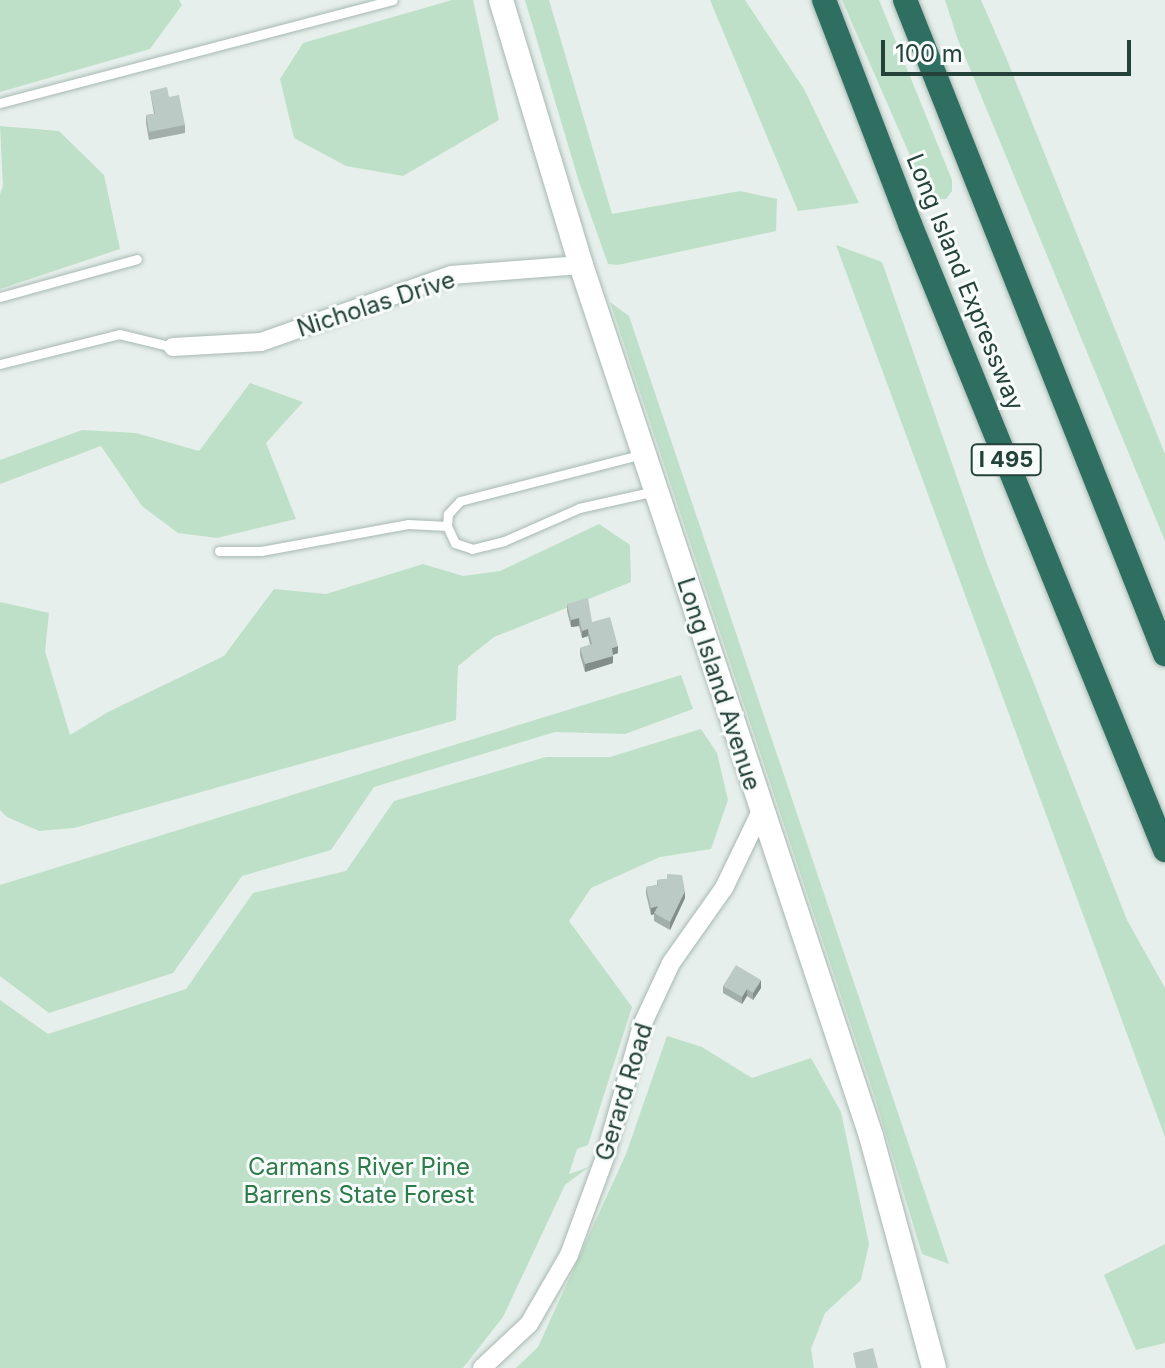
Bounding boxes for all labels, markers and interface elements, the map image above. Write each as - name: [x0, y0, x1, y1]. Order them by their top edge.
- scale bar: [885, 24, 1135, 74]
- text: 100 m: [895, 39, 963, 68]
- street label: Long Island Expressway: [900, 150, 1030, 414]
- street label: Nicholas Drive: [293, 265, 459, 343]
- road number: I 495: [970, 442, 1042, 478]
- street label: Long Island Avenue: [671, 574, 767, 794]
- street label: Gerard Road: [589, 1020, 659, 1164]
- park label: Carmans River Pine Barrens State Forest: [244, 1153, 474, 1209]

